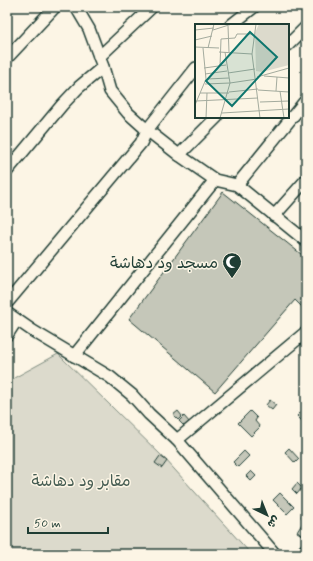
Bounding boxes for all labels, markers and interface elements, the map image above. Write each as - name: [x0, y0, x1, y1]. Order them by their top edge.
- inset map: [195, 24, 289, 118]
- mosque icon: مسجد ود دهاشة: [221, 251, 243, 279]
- place label: مسجد ود دهاشة: [110, 253, 218, 274]
- park label: مقابر ود دهاشة: [32, 471, 131, 492]
- north arrow: [247, 495, 287, 535]
- scale bar: [28, 509, 108, 535]
- text: ش: [264, 512, 282, 531]
- text: 50 m: [34, 516, 61, 532]

